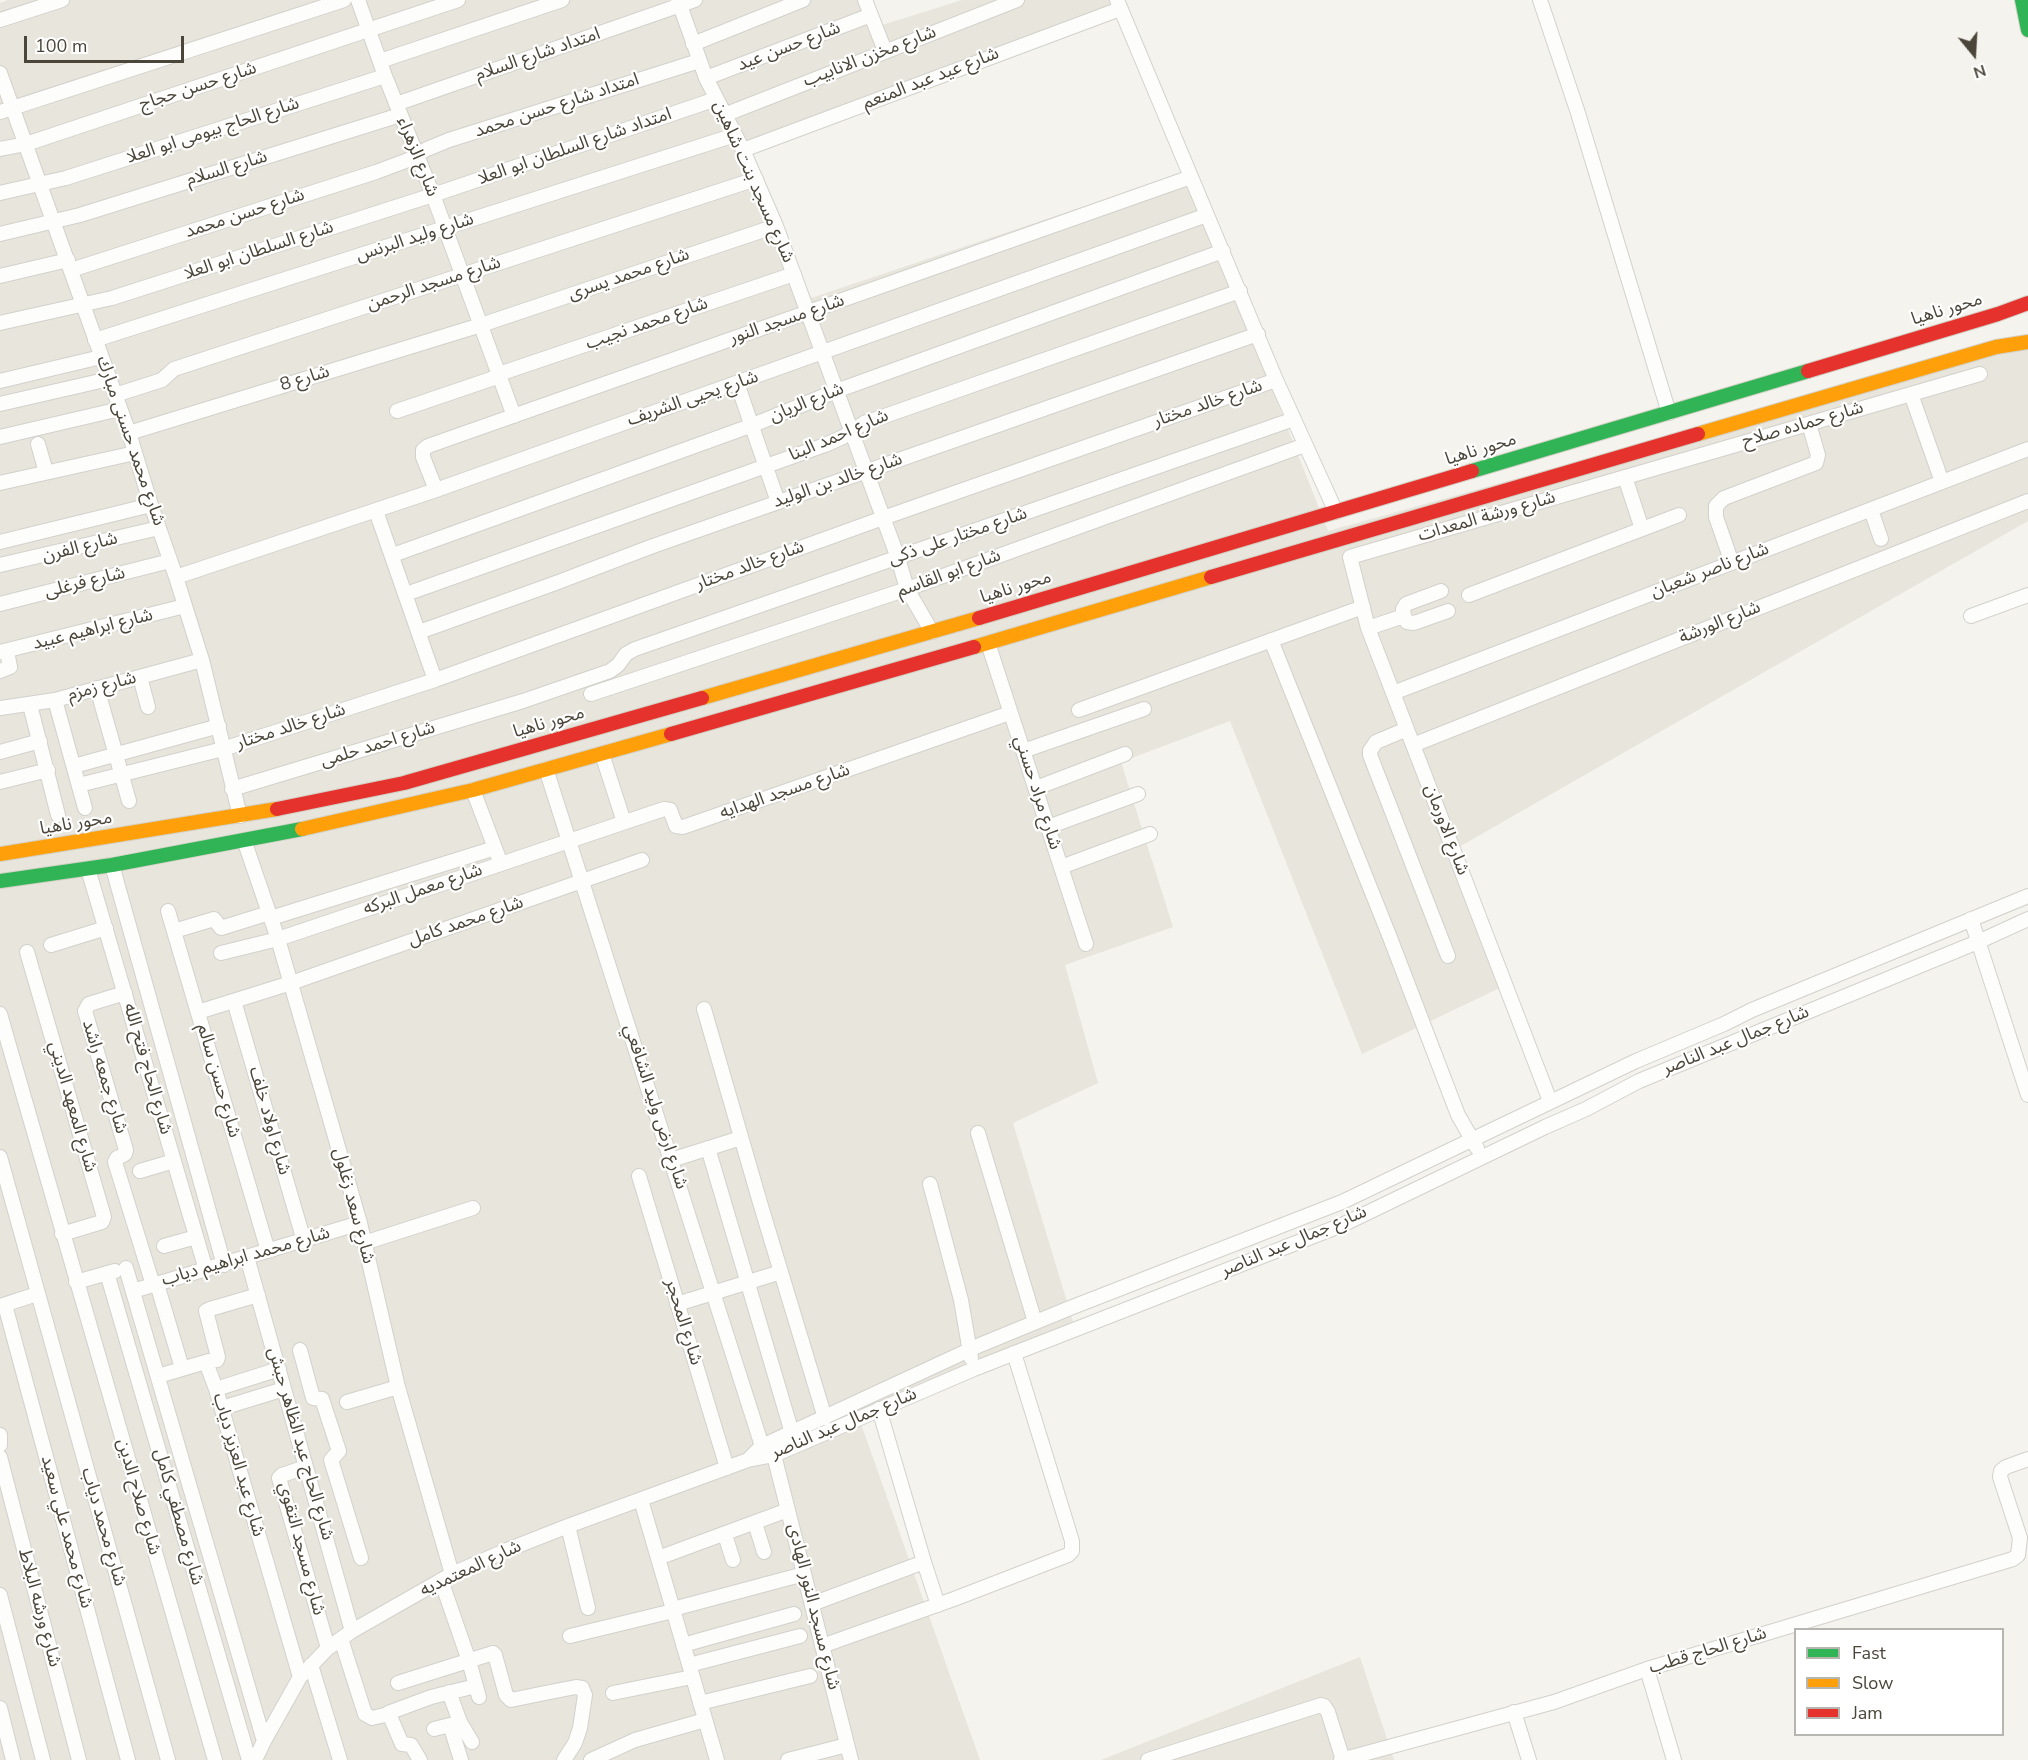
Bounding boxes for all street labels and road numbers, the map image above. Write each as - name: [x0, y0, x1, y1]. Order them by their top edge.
- street label: شارع حسن عيد: [734, 17, 844, 77]
- street label: شارع مخزن الانابيب: [800, 22, 940, 92]
- street label: امتداد شارع السلام: [473, 23, 603, 87]
- street label: شارع عيد عبد المنعم: [860, 43, 1002, 115]
- street label: شارع حسن حجاج: [137, 58, 259, 116]
- street label: امتداد شارع حسن محمد: [472, 69, 642, 143]
- street label: شارع الحاج بيومى ابو العلا: [124, 93, 302, 169]
- street label: شارع مسجد بنت شاهين: [708, 98, 798, 266]
- street label: امتداد شارع السلطان ابو العلا: [475, 104, 675, 190]
- street label: شارع الزهراء: [391, 114, 443, 200]
- street label: شارع السلام: [184, 146, 270, 192]
- street label: شارع حسن محمد: [183, 185, 307, 243]
- street label: شارع وليد البرنس: [353, 209, 477, 267]
- street label: شارع السلطان ابو العلا: [182, 217, 336, 285]
- street label: شارع محمد يسرى: [566, 244, 692, 306]
- street label: شارع مسجد الرحمن: [364, 252, 504, 316]
- street label: محور ناهيا: [1909, 289, 1985, 331]
- street label: شارع مسجد النور: [727, 290, 847, 350]
- street label: شارع محمد نجيب: [583, 293, 711, 355]
- street label: شارع محمد حسنى مبارك: [91, 353, 169, 529]
- street label: شارع 8: [278, 361, 332, 397]
- street label: شارع يحيى الشريف: [625, 366, 761, 432]
- street label: شارع خالد مختار: [1151, 375, 1265, 433]
- street label: شارع الريان: [767, 378, 847, 428]
- street label: شارع حماده صلاح: [1740, 397, 1866, 453]
- street label: شارع احمد البنا: [786, 405, 892, 467]
- street label: محور ناهيا: [1443, 429, 1519, 471]
- street label: شارع خالد بن الوليد: [770, 449, 906, 513]
- street label: شارع ورشة المعدات: [1416, 487, 1558, 547]
- street label: شارع مختار على ذكى: [886, 503, 1030, 571]
- street label: شارع الفرن: [40, 528, 120, 568]
- street label: شارع خالد مختار: [693, 536, 807, 596]
- street label: شارع ناصر شعبان: [1648, 539, 1772, 603]
- street label: شارع ابو القاسم: [894, 545, 1004, 603]
- street label: شارع فرغلى: [43, 563, 127, 603]
- street label: محور ناهيا: [978, 567, 1054, 609]
- street label: شارع الورشة: [1676, 597, 1764, 649]
- street label: شارع ابراهيم عبيد: [31, 605, 155, 655]
- street label: شارع زمزم: [65, 667, 139, 707]
- street label: شارع خالد مختار: [233, 699, 349, 755]
- street label: محور ناهيا: [511, 703, 587, 743]
- street label: شارع احمد حلمى: [318, 717, 438, 773]
- street label: شارع مراد حسني: [1008, 733, 1066, 853]
- street label: شارع مسجد الهدايه: [717, 760, 853, 824]
- street label: شارع الاورمان: [1419, 782, 1473, 878]
- street label: محور ناهيا: [38, 808, 114, 840]
- street label: شارع معمل البركه: [361, 860, 485, 920]
- street label: شارع محمد كامل: [406, 892, 526, 952]
- street label: شارع الحاج فتح الله: [118, 1001, 176, 1137]
- street label: شارع جمال عبد الناصر: [1660, 1002, 1812, 1080]
- street label: شارع جمعه راشد: [76, 1018, 132, 1136]
- street label: شارع حسن سالم: [191, 1022, 245, 1140]
- street label: شارع ارض وليد الشافعي: [618, 1022, 692, 1192]
- street label: شارع المعهد الديني: [43, 1039, 101, 1175]
- street label: شارع اولاد خلف: [243, 1064, 295, 1178]
- street label: شارع سعد زغلول: [327, 1146, 379, 1266]
- street label: شارع جمال عبد الناصر: [1218, 1202, 1370, 1282]
- street label: شارع محمد ابراهيم دياب: [159, 1223, 333, 1291]
- street label: شارع المحجر: [660, 1276, 706, 1368]
- street label: شارع الحاج عبد الظاهر حبش: [262, 1345, 338, 1543]
- street label: شارع جمال عبد الناصر: [768, 1384, 920, 1464]
- street label: شارع عبد العزيز دياب: [207, 1391, 269, 1539]
- street label: شارع صلاح الدين: [111, 1436, 165, 1558]
- street label: شارع مصطفي كامل: [148, 1446, 208, 1588]
- street label: شارع محمد علي سعيد: [35, 1453, 97, 1611]
- street label: شارع محمد دياب: [76, 1465, 130, 1589]
- street label: شارع مسجد التقوي: [273, 1480, 329, 1618]
- street label: شارع مسجد النور الهادى: [782, 1522, 844, 1692]
- street label: شارع المعتمديه: [417, 1536, 525, 1602]
- street label: شارع ورشه البلاط: [13, 1547, 65, 1669]
- street label: شارع الحاج قطب: [1647, 1623, 1769, 1679]

